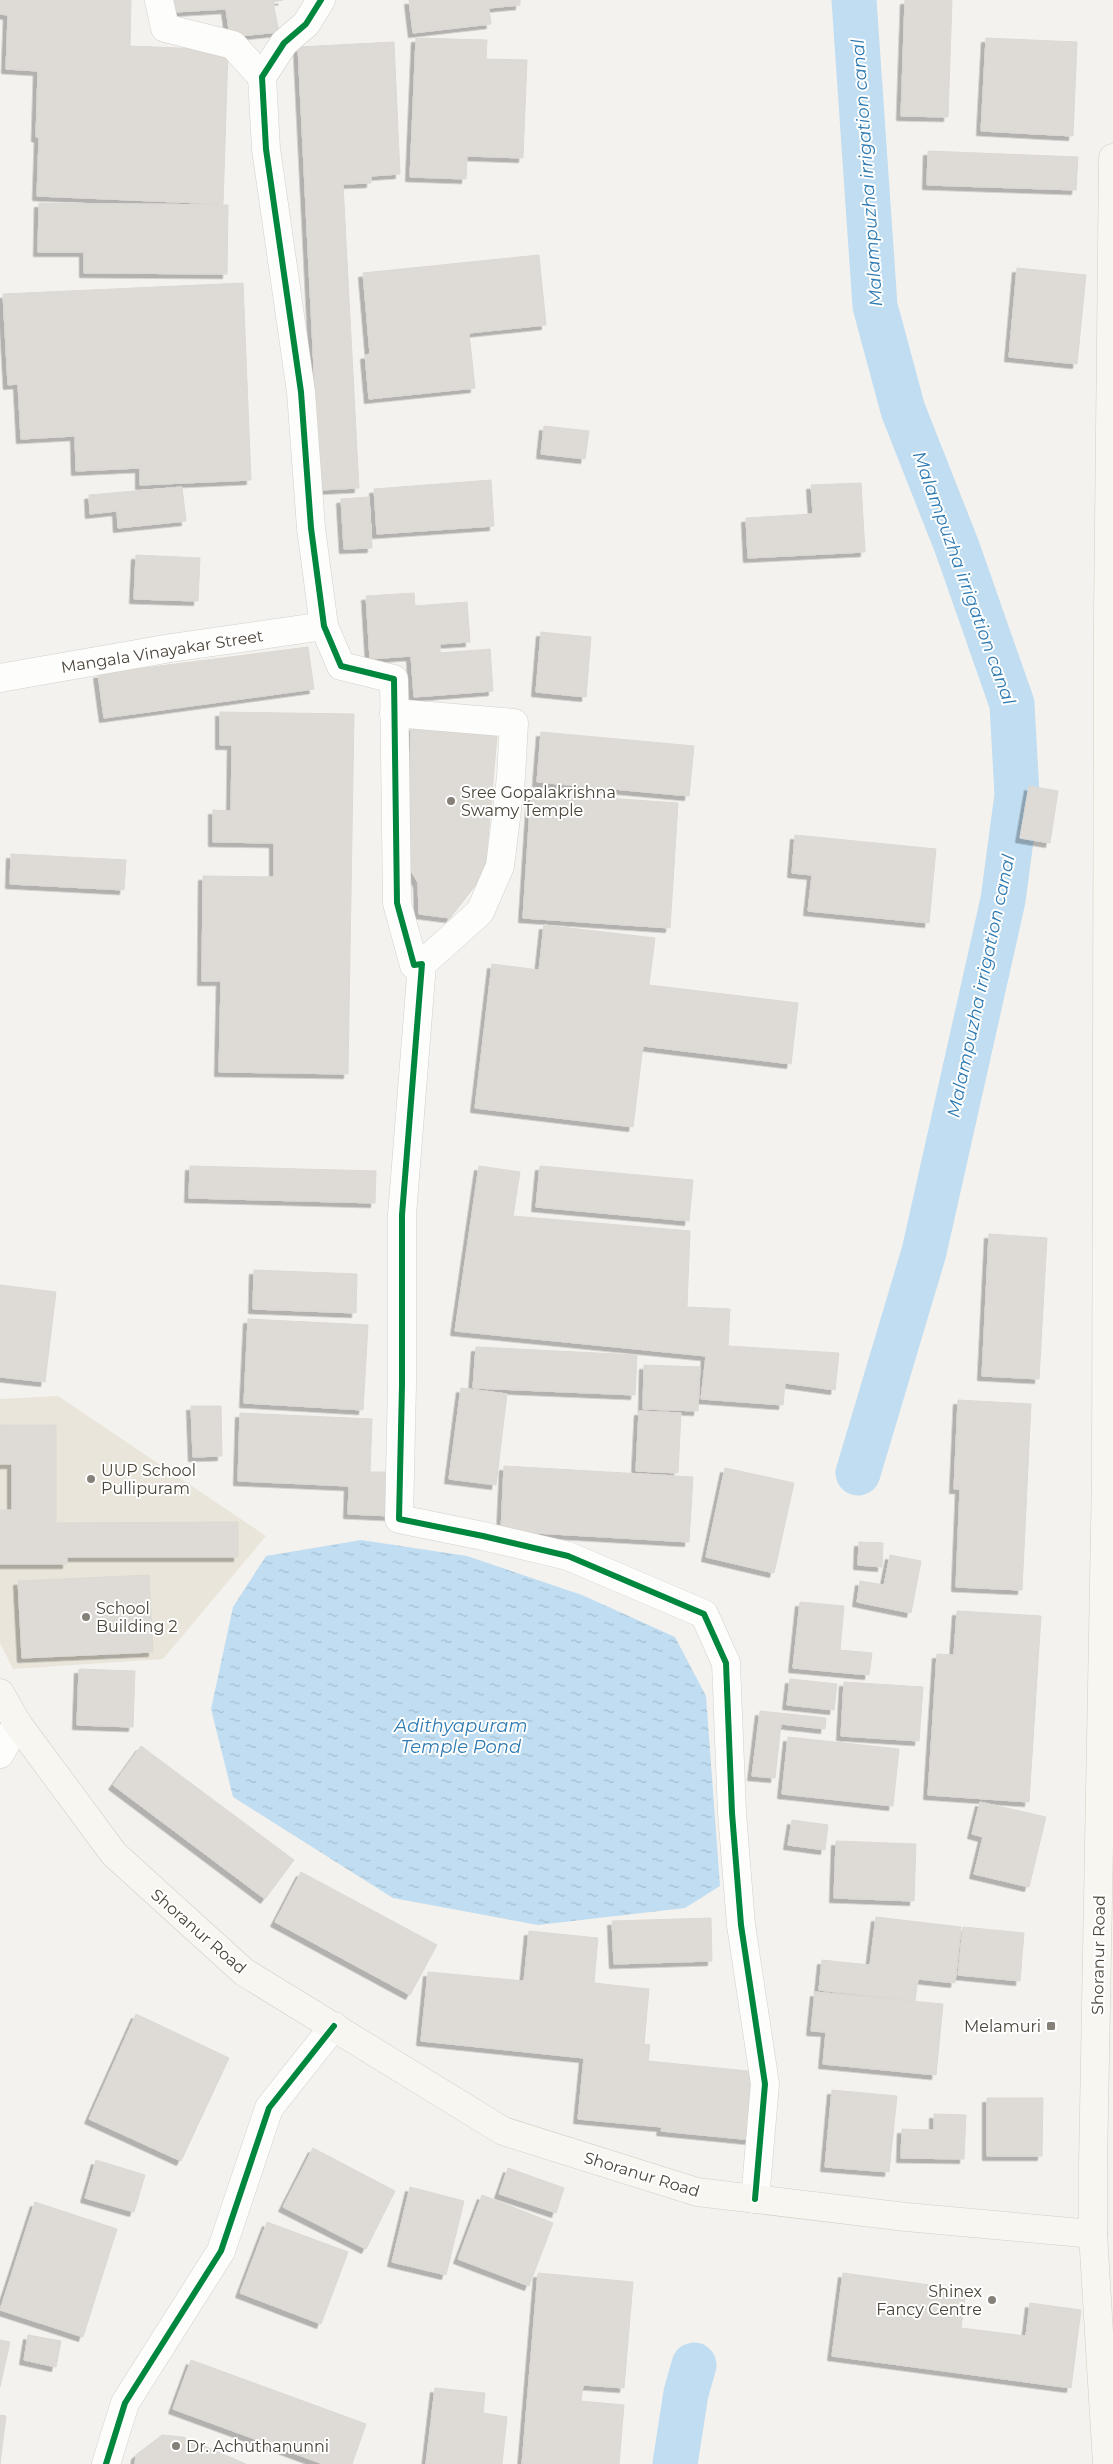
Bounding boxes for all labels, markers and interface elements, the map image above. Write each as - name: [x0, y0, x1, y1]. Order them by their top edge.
- water label: Malampuzha irrigation canal: [847, 38, 887, 308]
- water label: Malampuzha irrigation canal: [908, 448, 1020, 708]
- street label: Mangala Vinayakar Street: [60, 626, 265, 677]
- place label: Sree Gopalakrishna Swamy Temple: [461, 783, 616, 820]
- marker: Sree Gopalakrishna Swamy Temple: [445, 795, 457, 807]
- water label: Malampuzha irrigation canal: [942, 852, 1020, 1119]
- place label: UUP School Pullipuram: [101, 1461, 196, 1498]
- marker: UUP School Pullipuram: [85, 1473, 97, 1485]
- place label: School Building 2: [96, 1599, 178, 1636]
- marker: School Building 2: [80, 1611, 92, 1623]
- water label: Adithyapuram Temple Pond: [393, 1715, 528, 1758]
- street label: Shoranur Road: [147, 1885, 250, 1978]
- street label: Shoranur Road: [1088, 1895, 1109, 2015]
- place label: Melamuri: [964, 2017, 1041, 2036]
- marker: Melamuri: [1045, 2020, 1057, 2032]
- street label: Shoranur Road: [582, 2148, 702, 2201]
- place label: Shinex Fancy Centre: [876, 2282, 982, 2319]
- marker: Shinex Fancy Centre: [986, 2294, 998, 2306]
- place label: Dr. Achuthanunni: [186, 2437, 329, 2456]
- marker: Dr. Achuthanunni: [170, 2440, 182, 2452]

